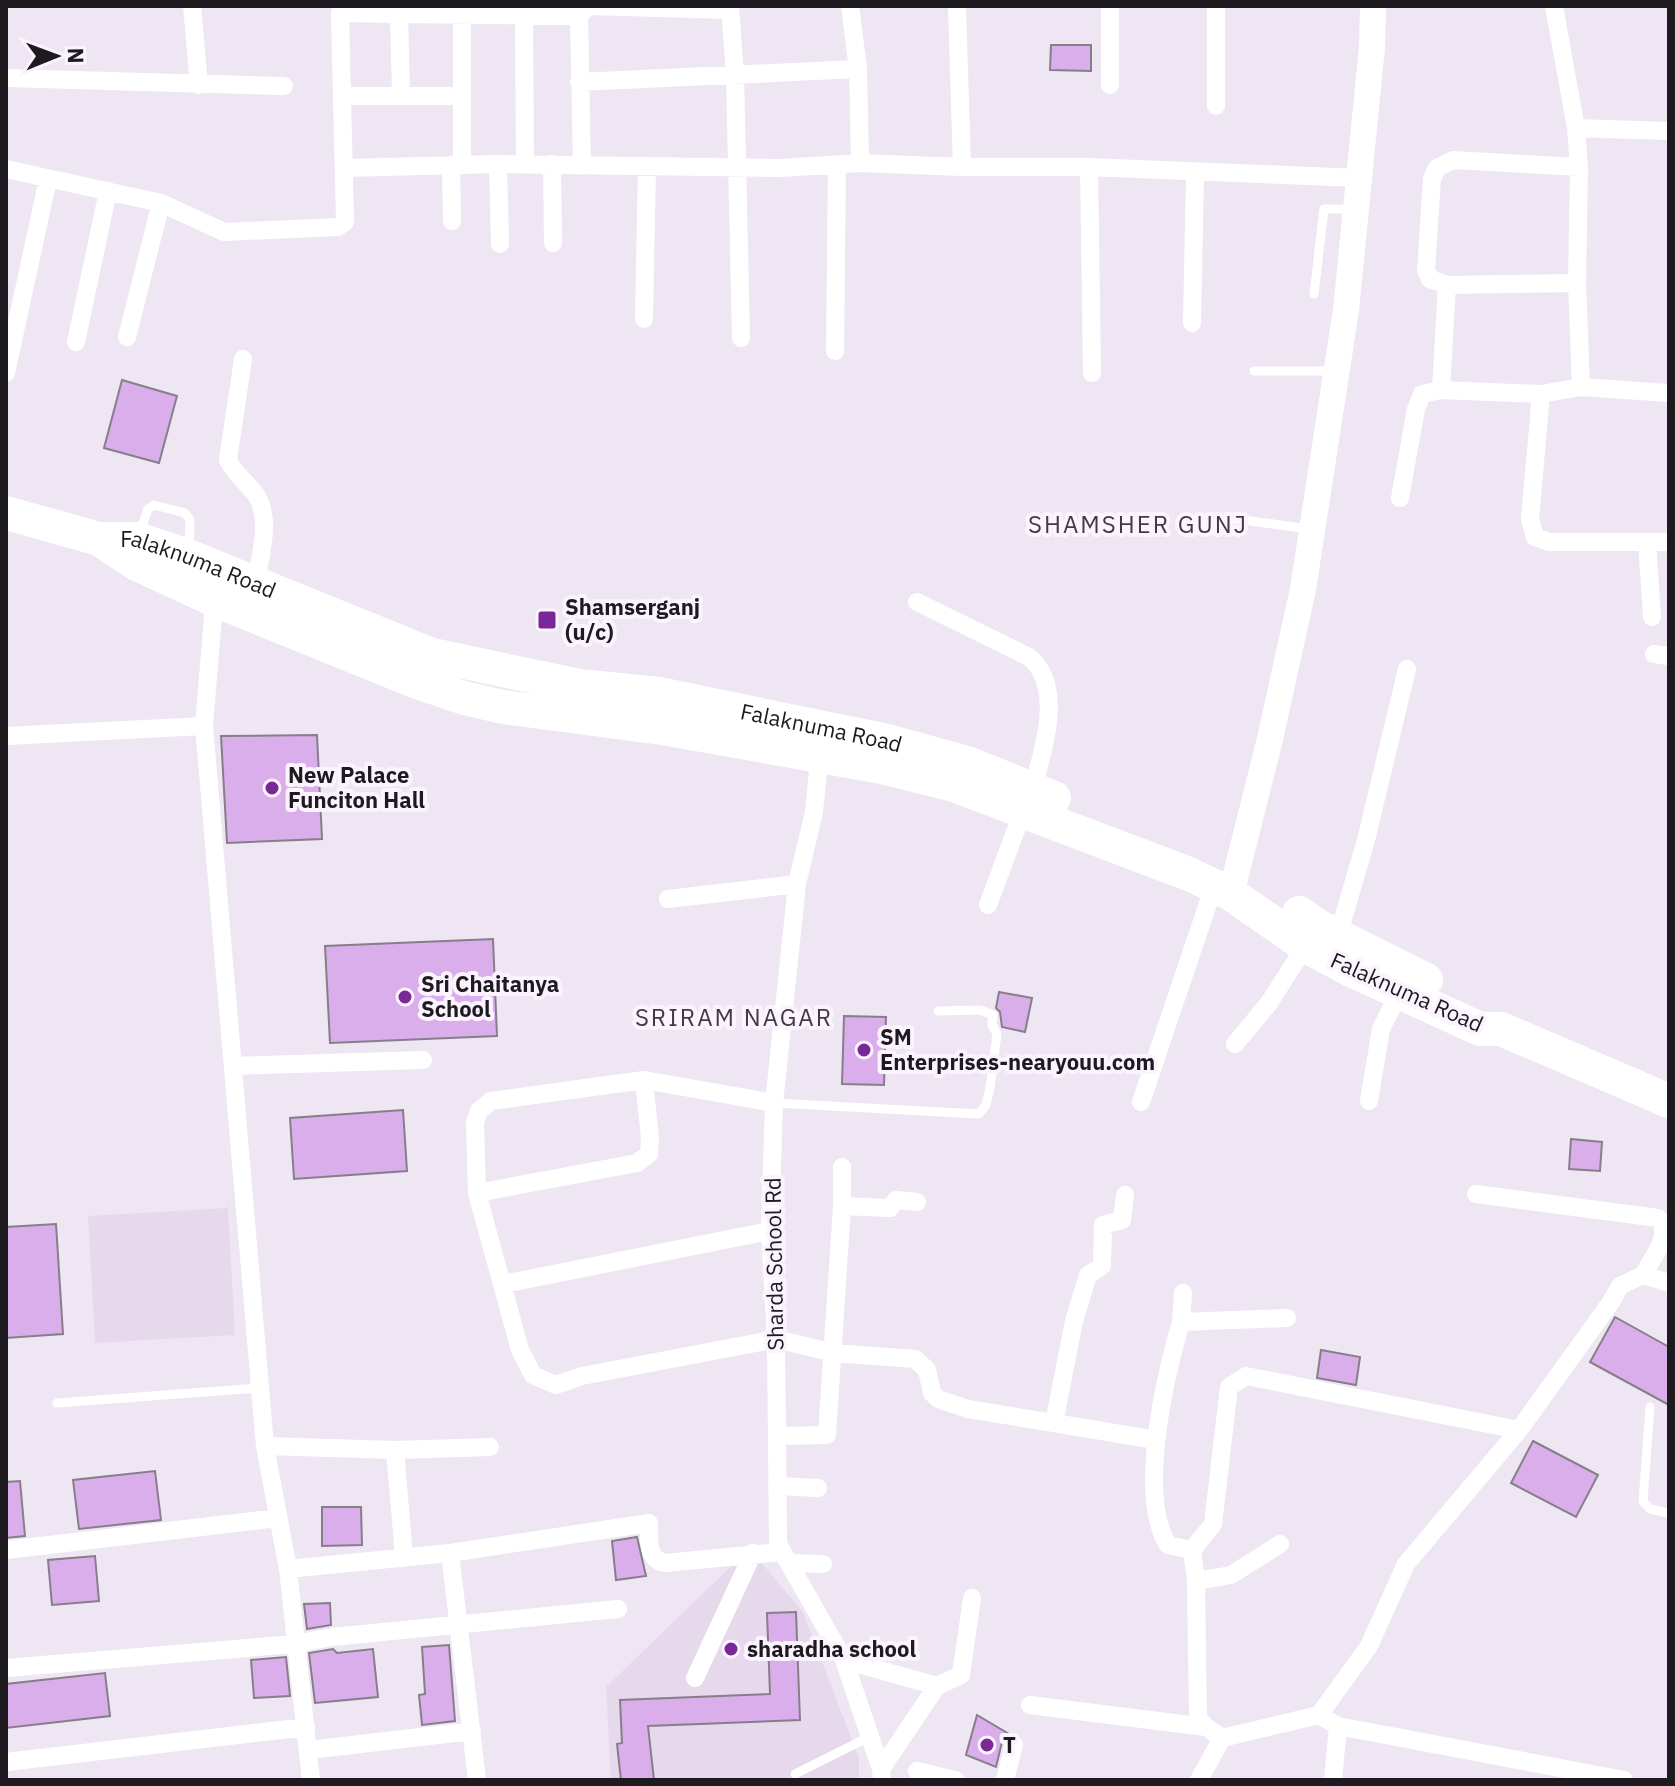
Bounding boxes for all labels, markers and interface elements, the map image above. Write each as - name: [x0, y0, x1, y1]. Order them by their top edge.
- north arrow: [16, 16, 96, 96]
- text: N: [62, 47, 91, 64]
- district label: SHAMSHER GUNJ: [1028, 508, 1248, 540]
- street label: Falaknuma Road: [120, 523, 281, 604]
- place label: Shamserganj (u/c): [565, 592, 700, 646]
- marker: Shamserganj (u/c): [536, 609, 558, 631]
- street label: Falaknuma Road: [738, 696, 906, 759]
- place label: New Palace Funciton Hall: [288, 760, 425, 814]
- marker: New Palace Funciton Hall: [263, 779, 281, 797]
- street label: Falaknuma Road: [1326, 945, 1488, 1038]
- place label: Sri Chaitanya School: [421, 969, 559, 1023]
- marker: Sri Chaitanya School: [396, 988, 414, 1006]
- district label: SRIRAM NAGAR: [635, 1001, 833, 1033]
- place label: SM Enterprises-nearyouu.com: [880, 1022, 1155, 1076]
- marker: SM Enterprises-nearyouu.com: [855, 1041, 873, 1059]
- street label: Sharda School Rd: [757, 1177, 790, 1351]
- place label: sharadha school: [747, 1634, 916, 1663]
- marker: sharadha school: [722, 1640, 740, 1658]
- place label: T: [1003, 1730, 1016, 1759]
- marker: T: [978, 1736, 996, 1754]

